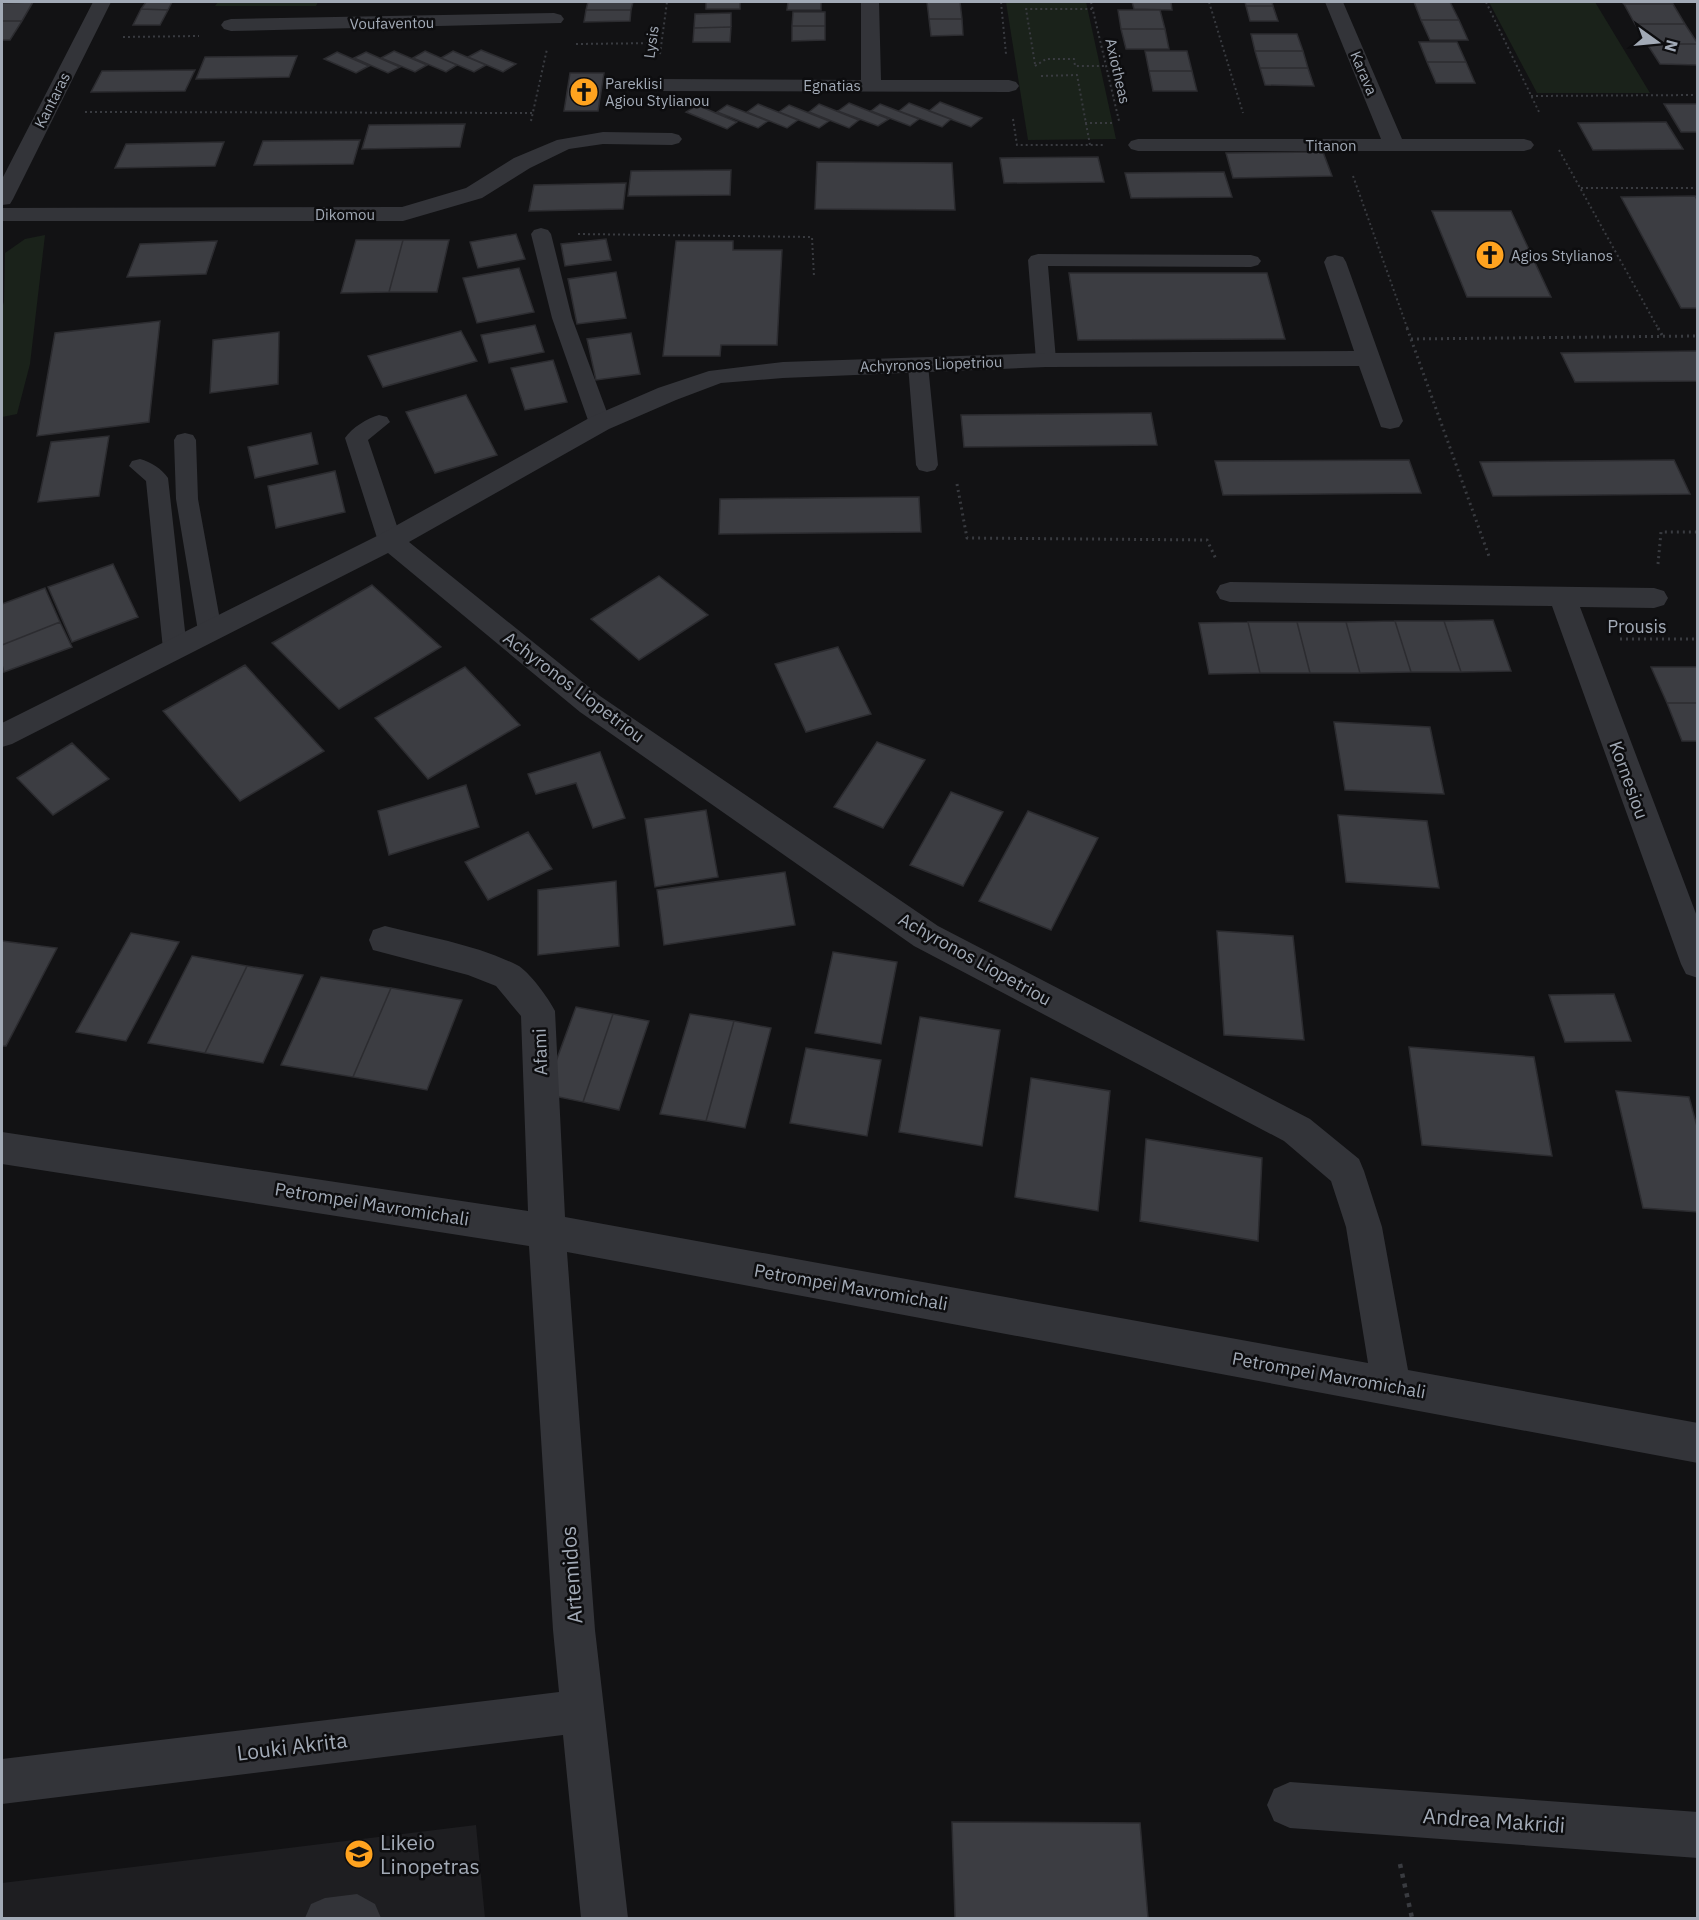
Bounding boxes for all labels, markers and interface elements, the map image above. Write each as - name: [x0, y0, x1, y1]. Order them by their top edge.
- north arrow: [1627, 12, 1687, 72]
- street label: Voufaventou: [350, 13, 434, 33]
- street label: Lysis: [639, 24, 663, 60]
- street label: Axiotheas: [1101, 36, 1135, 106]
- text: N: [1660, 38, 1683, 54]
- street label: Karava: [1346, 48, 1382, 98]
- street label: Kantaras: [30, 69, 74, 131]
- place label: Pareklisi Agiou Stylianou: [605, 74, 710, 110]
- church icon: Pareklisi Agiou Stylianou: [568, 76, 600, 108]
- street label: Egnatias: [803, 76, 861, 95]
- street label: Titanon: [1305, 136, 1357, 155]
- street label: Dikomou: [315, 205, 375, 224]
- church icon: Agios Stylianos: [1474, 239, 1506, 271]
- place label: Agios Stylianos: [1511, 246, 1613, 265]
- street label: Achyronos Liopetriou: [859, 352, 1003, 376]
- street label: Prousis: [1607, 615, 1667, 638]
- street label: Achyronos Liopetriou: [499, 626, 649, 748]
- street label: Kornesiou: [1604, 738, 1654, 822]
- street label: Achyronos Liopetriou: [895, 907, 1055, 1011]
- street label: Afami: [528, 1028, 552, 1076]
- street label: Petrompei Mavromichali: [273, 1177, 471, 1231]
- street label: Petrompei Mavromichali: [752, 1259, 950, 1315]
- street label: Petrompei Mavromichali: [1230, 1347, 1428, 1403]
- street label: Artemidos: [554, 1525, 588, 1625]
- street label: Louki Akrita: [235, 1725, 349, 1767]
- street label: Andrea Makridi: [1422, 1801, 1566, 1839]
- place label: Likeio Linopetras: [380, 1828, 480, 1880]
- school or university icon: Likeio Linopetras: [343, 1838, 375, 1870]

